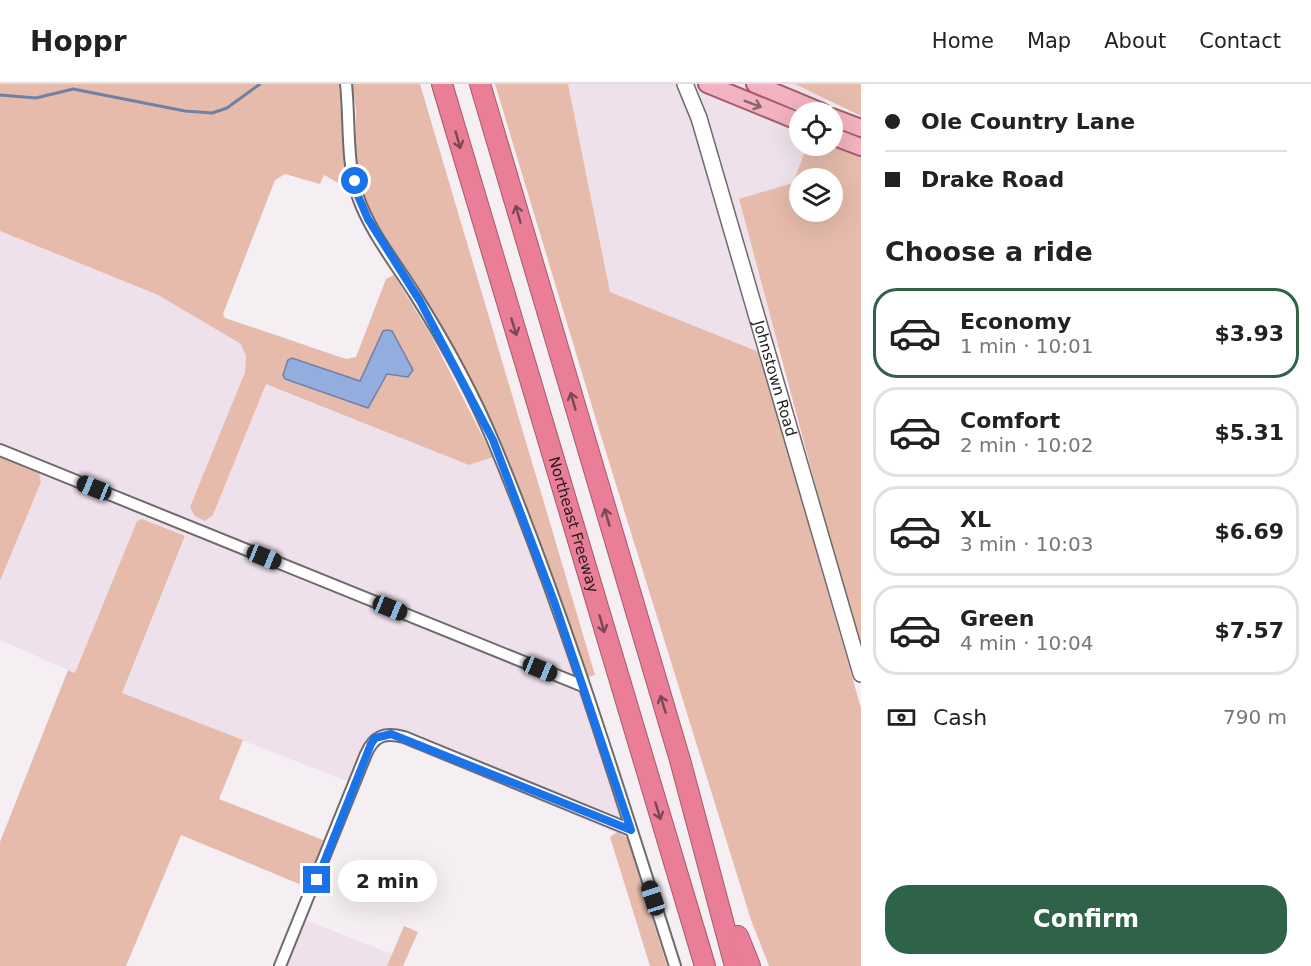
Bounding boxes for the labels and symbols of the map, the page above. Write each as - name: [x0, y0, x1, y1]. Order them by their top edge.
- one-way arrow: [743, 99, 762, 110]
- one-way arrow: [452, 130, 464, 149]
- route start: [341, 167, 368, 194]
- one-way arrow: [512, 205, 523, 224]
- one-way arrow: [509, 317, 520, 336]
- street label: Johnstown Road: [749, 317, 800, 438]
- one-way arrow: [567, 392, 578, 411]
- street label: Northeast Freeway: [545, 455, 602, 595]
- car: [74, 473, 114, 503]
- one-way arrow: [600, 508, 612, 527]
- car: [244, 542, 284, 572]
- car: [370, 593, 410, 623]
- one-way arrow: [597, 614, 608, 633]
- car: [520, 654, 560, 684]
- one-way arrow: [657, 695, 668, 714]
- one-way arrow: [653, 801, 664, 820]
- callout: 2 min: [338, 859, 437, 901]
- route end: [303, 866, 330, 893]
- car: [639, 878, 667, 918]

